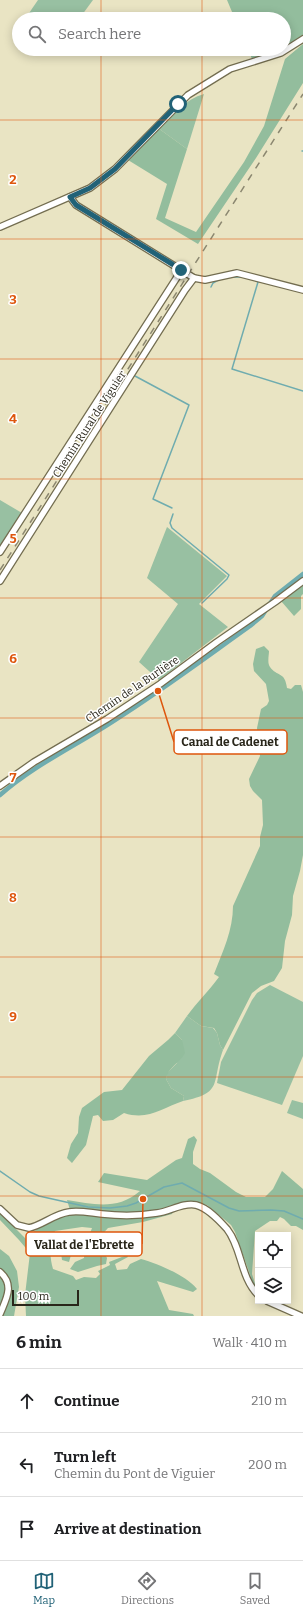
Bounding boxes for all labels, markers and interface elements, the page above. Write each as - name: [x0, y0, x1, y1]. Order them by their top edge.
- search box: [12, 12, 291, 56]
- icon: search: [26, 23, 48, 45]
- text: Search here: [58, 25, 141, 43]
- route start: [169, 95, 187, 113]
- text: 2: [9, 172, 17, 187]
- route end: [172, 261, 190, 279]
- text: 3: [9, 292, 17, 307]
- street label: Chemin Rural de Viguier: [50, 368, 129, 480]
- text: 4: [9, 411, 17, 426]
- text: 5: [9, 531, 17, 546]
- text: 6: [9, 651, 17, 666]
- street label: Chemin de la Burlière: [83, 653, 182, 726]
- callout: Canal de Cadenet: [174, 730, 287, 754]
- text: Canal de Cadenet: [181, 735, 279, 749]
- text: 7: [10, 770, 17, 785]
- text: 8: [9, 890, 17, 905]
- text: 9: [9, 1009, 17, 1024]
- callout: Vallat de l'Ebrette: [26, 1232, 142, 1256]
- map controls: [255, 1232, 291, 1304]
- button: locate: [255, 1232, 291, 1268]
- text: Vallat de l'Ebrette: [34, 1238, 135, 1252]
- button: layers: [255, 1268, 291, 1304]
- scale bar: [12, 1288, 79, 1307]
- text: 100 m: [18, 1290, 49, 1303]
- text: 6 min: [16, 1332, 62, 1353]
- text: Walk · 410 m: [212, 1335, 287, 1350]
- icon: ahead: [16, 1390, 38, 1412]
- text: Continue: [54, 1392, 120, 1410]
- text: 210 m: [251, 1393, 287, 1408]
- text: Turn left: [54, 1448, 116, 1466]
- icon: left: [16, 1454, 38, 1476]
- text: 200 m: [248, 1457, 287, 1472]
- text: Chemin du Pont de Viguier: [54, 1466, 215, 1481]
- icon: arrive: [16, 1518, 38, 1540]
- text: Arrive at destination: [54, 1520, 201, 1538]
- tab: Map: [33, 1570, 55, 1607]
- tab: Directions: [121, 1570, 174, 1607]
- tab: Saved: [240, 1570, 270, 1607]

